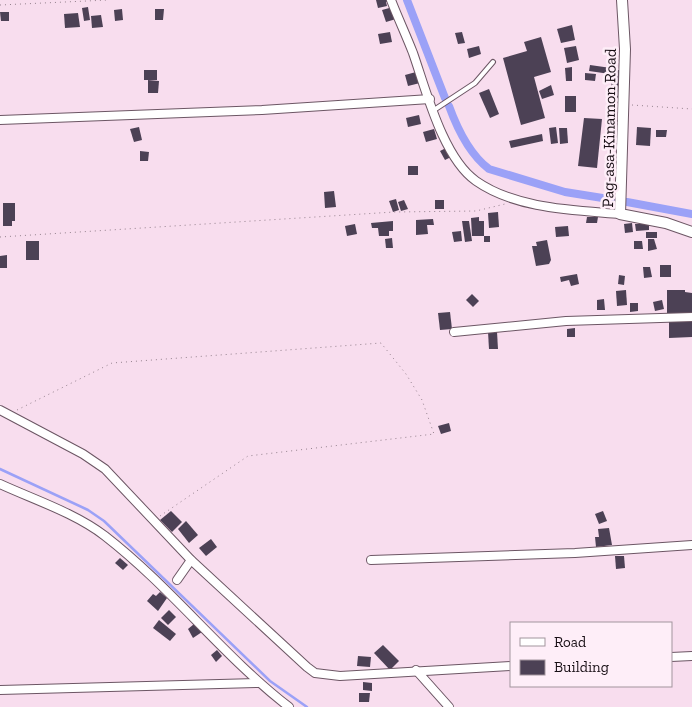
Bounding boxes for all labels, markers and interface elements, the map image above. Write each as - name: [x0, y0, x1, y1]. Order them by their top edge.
- street label: Pag-asa-Kinamon Road: [598, 48, 620, 208]
- legend: [510, 622, 672, 687]
- text: Road: [554, 633, 587, 651]
- text: Building: [554, 658, 609, 676]

